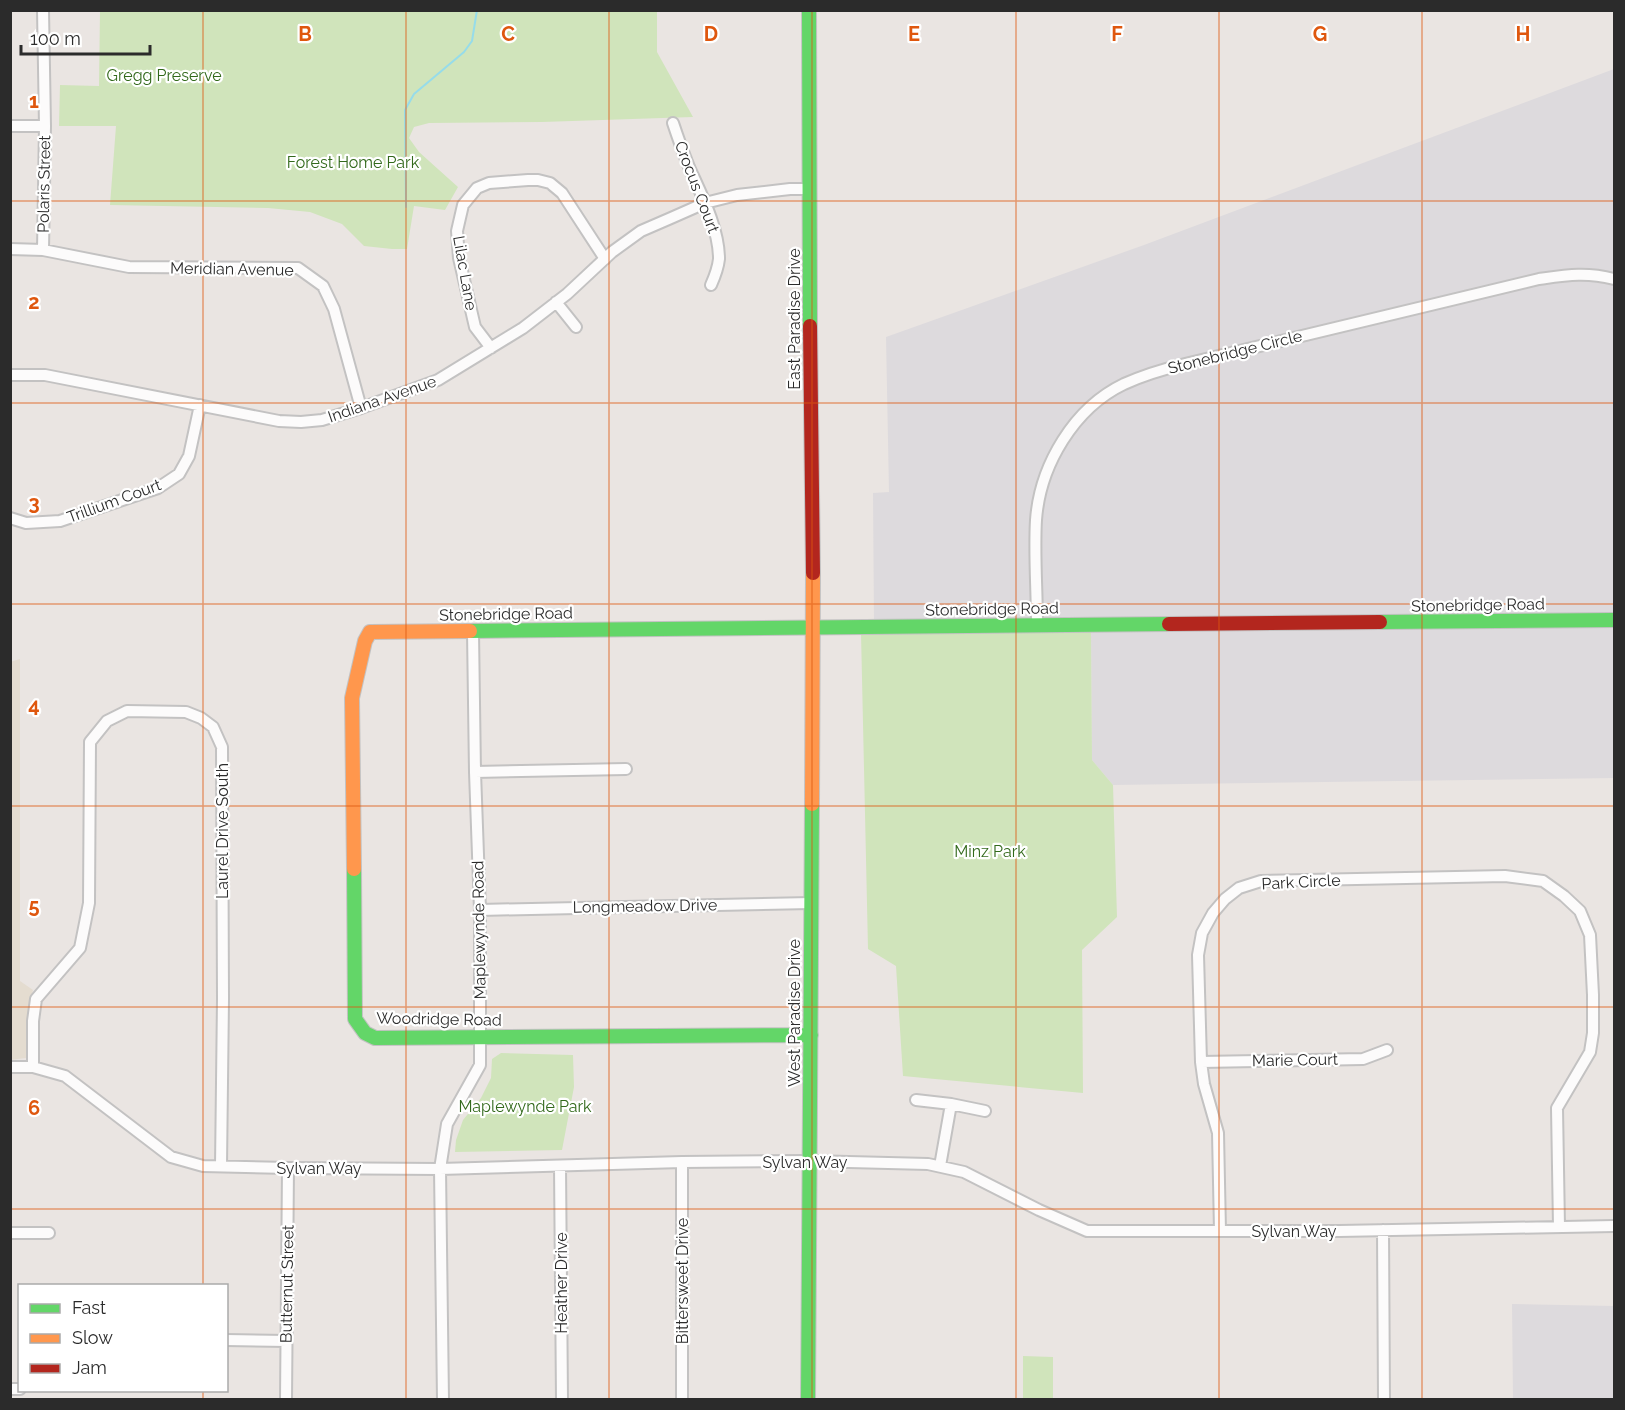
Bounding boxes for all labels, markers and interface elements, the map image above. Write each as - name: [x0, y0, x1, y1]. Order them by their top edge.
- scale bar: [21, 18, 150, 56]
- text: B: [298, 22, 312, 46]
- text: C: [501, 22, 515, 46]
- text: D: [704, 22, 718, 46]
- text: E: [908, 22, 920, 46]
- text: F: [1111, 22, 1123, 46]
- text: G: [1313, 22, 1327, 46]
- text: H: [1516, 22, 1530, 46]
- text: 100 m: [30, 28, 81, 49]
- park label: Gregg Preserve: [106, 66, 222, 85]
- text: 1: [29, 89, 39, 113]
- street label: Polaris Street: [34, 134, 54, 233]
- street label: Crocus Court: [671, 138, 723, 236]
- park label: Forest Home Park: [287, 153, 420, 172]
- street label: Lilac Lane: [449, 234, 481, 312]
- street label: East Paradise Drive: [785, 248, 804, 390]
- street label: Meridian Avenue: [170, 258, 294, 280]
- text: 2: [28, 290, 40, 314]
- street label: Stonebridge Circle: [1166, 326, 1304, 378]
- street label: Indiana Avenue: [325, 372, 439, 426]
- street label: Trillium Court: [64, 475, 164, 527]
- text: 3: [28, 491, 40, 515]
- street label: Stonebridge Road: [1411, 594, 1545, 616]
- street label: Stonebridge Road: [925, 598, 1059, 620]
- street label: Stonebridge Road: [439, 603, 573, 625]
- text: 4: [28, 693, 40, 717]
- street label: Laurel Drive South: [213, 763, 232, 899]
- park label: Minz Park: [954, 842, 1026, 861]
- street label: Maplewynde Road: [468, 860, 490, 1000]
- street label: Park Circle: [1261, 870, 1341, 894]
- text: 5: [28, 894, 40, 918]
- street label: Longmeadow Drive: [572, 895, 718, 917]
- street label: West Paradise Drive: [785, 939, 804, 1087]
- street label: Woodridge Road: [376, 1008, 502, 1030]
- street label: Marie Court: [1252, 1050, 1339, 1070]
- text: 6: [28, 1096, 40, 1120]
- park label: Maplewynde Park: [458, 1097, 592, 1116]
- street label: Sylvan Way: [762, 1153, 848, 1172]
- street label: Sylvan Way: [276, 1159, 362, 1178]
- street label: Bittersweet Drive: [673, 1218, 692, 1344]
- street label: Sylvan Way: [1251, 1222, 1337, 1241]
- street label: Butternut Street: [276, 1224, 298, 1343]
- street label: Heather Drive: [552, 1232, 571, 1334]
- legend: [18, 1284, 228, 1392]
- text: Fast: [72, 1297, 106, 1318]
- text: Slow: [72, 1327, 113, 1348]
- text: Jam: [72, 1357, 107, 1378]

